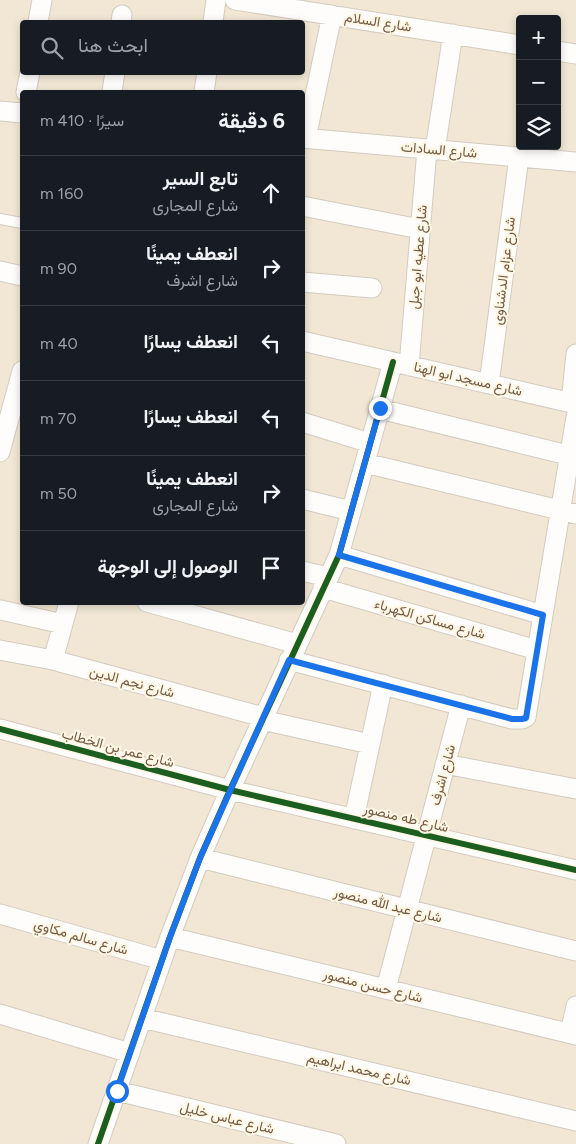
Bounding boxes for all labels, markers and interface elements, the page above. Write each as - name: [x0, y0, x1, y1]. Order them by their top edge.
- street label: شارع السلام: [343, 8, 413, 38]
- map controls: [516, 15, 561, 150]
- button: +: [516, 15, 561, 60]
- search box: [20, 20, 305, 75]
- icon: search: [38, 34, 66, 62]
- text: ابحث هنا: [78, 34, 148, 57]
- button: −: [516, 60, 561, 105]
- button: layers: [516, 105, 561, 150]
- text: 6 دقيقة: [218, 108, 285, 133]
- text: سيرًا · 410 m: [40, 111, 124, 130]
- street label: شارع السادات: [400, 138, 478, 164]
- text: تابع السير: [163, 167, 238, 190]
- icon: ahead: [257, 179, 285, 207]
- text: 160 m: [40, 184, 84, 203]
- text: شارع المجارى: [153, 196, 238, 215]
- street label: شارع عطيه ابو جبل: [405, 204, 433, 310]
- street label: شارع عزام الدشناوى: [489, 216, 521, 326]
- text: انعطف يمينًا: [146, 242, 238, 265]
- icon: right: [257, 254, 285, 282]
- text: 90 m: [40, 259, 77, 278]
- text: شارع اشرف: [167, 271, 238, 290]
- icon: left: [257, 329, 285, 357]
- text: انعطف يسارًا: [144, 330, 238, 353]
- text: 40 m: [40, 334, 78, 353]
- street label: شارع مسجد ابو الهنا: [412, 358, 524, 402]
- route end: [369, 397, 392, 420]
- icon: left: [257, 404, 285, 432]
- text: انعطف يسارًا: [144, 405, 238, 428]
- text: 70 m: [40, 409, 76, 428]
- text: انعطف يمينًا: [146, 467, 238, 490]
- icon: right: [257, 479, 285, 507]
- text: 50 m: [40, 484, 77, 503]
- text: شارع المجارى: [153, 496, 238, 515]
- icon: arrive: [257, 554, 285, 582]
- text: الوصول إلى الوجهة: [98, 555, 238, 578]
- street label: شارع مساكن الكهرباء: [372, 595, 487, 645]
- street label: شارع نجم الدين: [87, 663, 176, 703]
- street label: شارع عمر بن الخطاب: [59, 725, 176, 773]
- street label: شارع اشرف: [427, 743, 461, 808]
- street label: شارع طه منصور: [360, 800, 450, 838]
- street label: شارع عبد الله منصور: [331, 883, 444, 929]
- street label: شارع سالم مكاوي: [31, 915, 130, 961]
- street label: شارع حسن منصور: [320, 965, 424, 1008]
- street label: شارع محمد ابراهيم: [305, 1049, 413, 1091]
- route start: [106, 1080, 129, 1103]
- street label: شارع عباس خليل: [178, 1098, 276, 1140]

